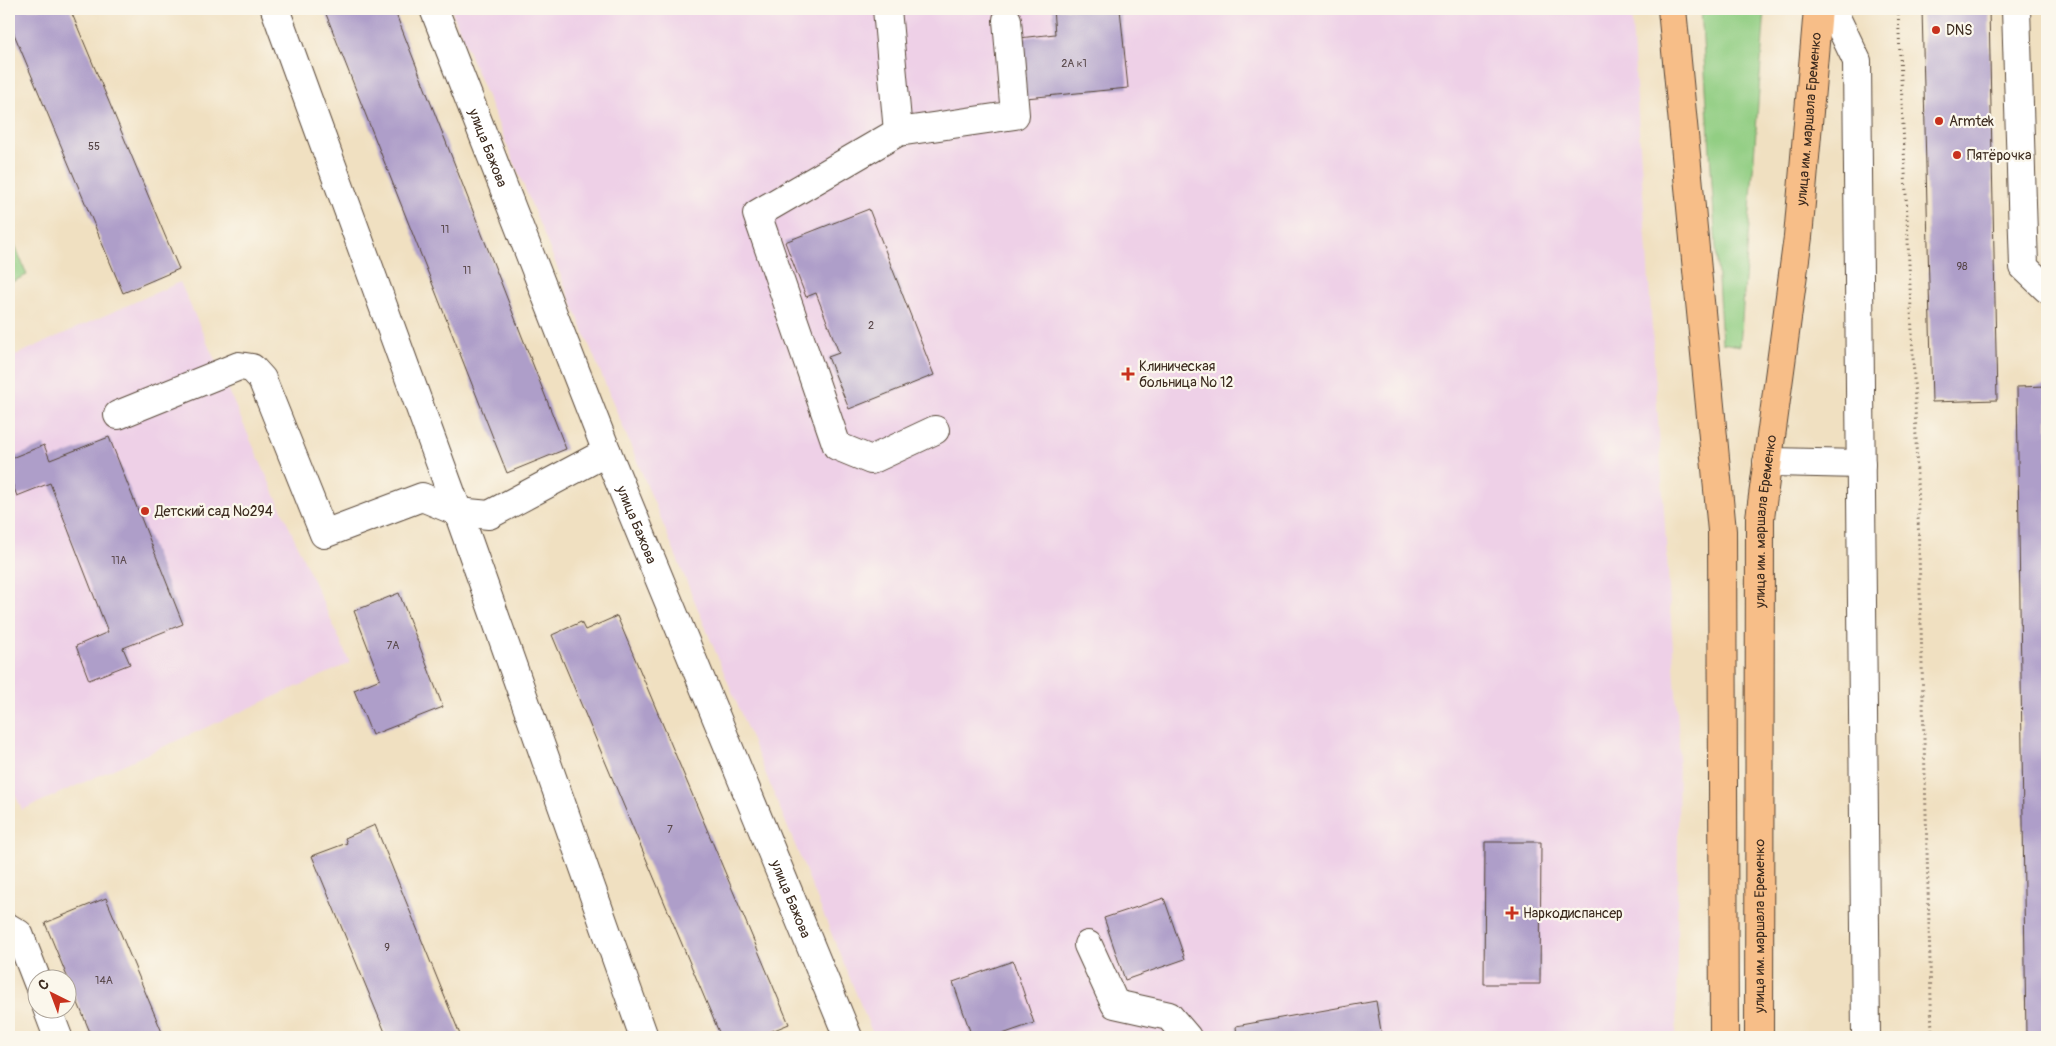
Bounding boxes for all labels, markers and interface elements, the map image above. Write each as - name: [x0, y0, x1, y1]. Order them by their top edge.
- place label: DNS: [1946, 22, 1972, 39]
- marker: DNS: [1930, 24, 1942, 36]
- street label: улица им. маршала Еременко: [1792, 31, 1824, 207]
- house number: 2А к1: [1061, 57, 1087, 70]
- street label: улица Бажова: [465, 105, 511, 189]
- place label: Armtek: [1949, 113, 1994, 130]
- marker: Armtek: [1933, 115, 1945, 127]
- house number: 55: [88, 140, 100, 153]
- place label: Пятёрочка: [1967, 147, 2031, 164]
- marker: Пятёрочка: [1951, 149, 1963, 161]
- house number: 11: [441, 223, 449, 236]
- house number: 98: [1956, 260, 1968, 273]
- house number: 11: [463, 264, 471, 277]
- house number: 2: [868, 319, 874, 332]
- place label: Клиническая больница № 12: [1139, 358, 1233, 391]
- marker: Клиническая больница № 12: [1121, 367, 1135, 381]
- street label: улица им. маршала Еременко: [1751, 433, 1780, 609]
- street label: улица Бажова: [613, 482, 660, 566]
- place label: Детский сад №294: [154, 503, 273, 520]
- marker: Детский сад №294: [139, 505, 151, 517]
- house number: 11А: [111, 554, 127, 567]
- house number: 7А: [387, 639, 399, 652]
- house number: 7: [667, 823, 673, 836]
- street label: улица им. маршала Еременко: [1751, 839, 1768, 1014]
- street label: улица Бажова: [767, 857, 815, 940]
- place label: Наркодиспансер: [1523, 905, 1623, 922]
- marker: Наркодиспансер: [1505, 906, 1519, 920]
- house number: 9: [384, 941, 390, 954]
- north arrow: [28, 968, 78, 1018]
- house number: 14А: [95, 974, 113, 987]
- text: С: [35, 975, 53, 994]

